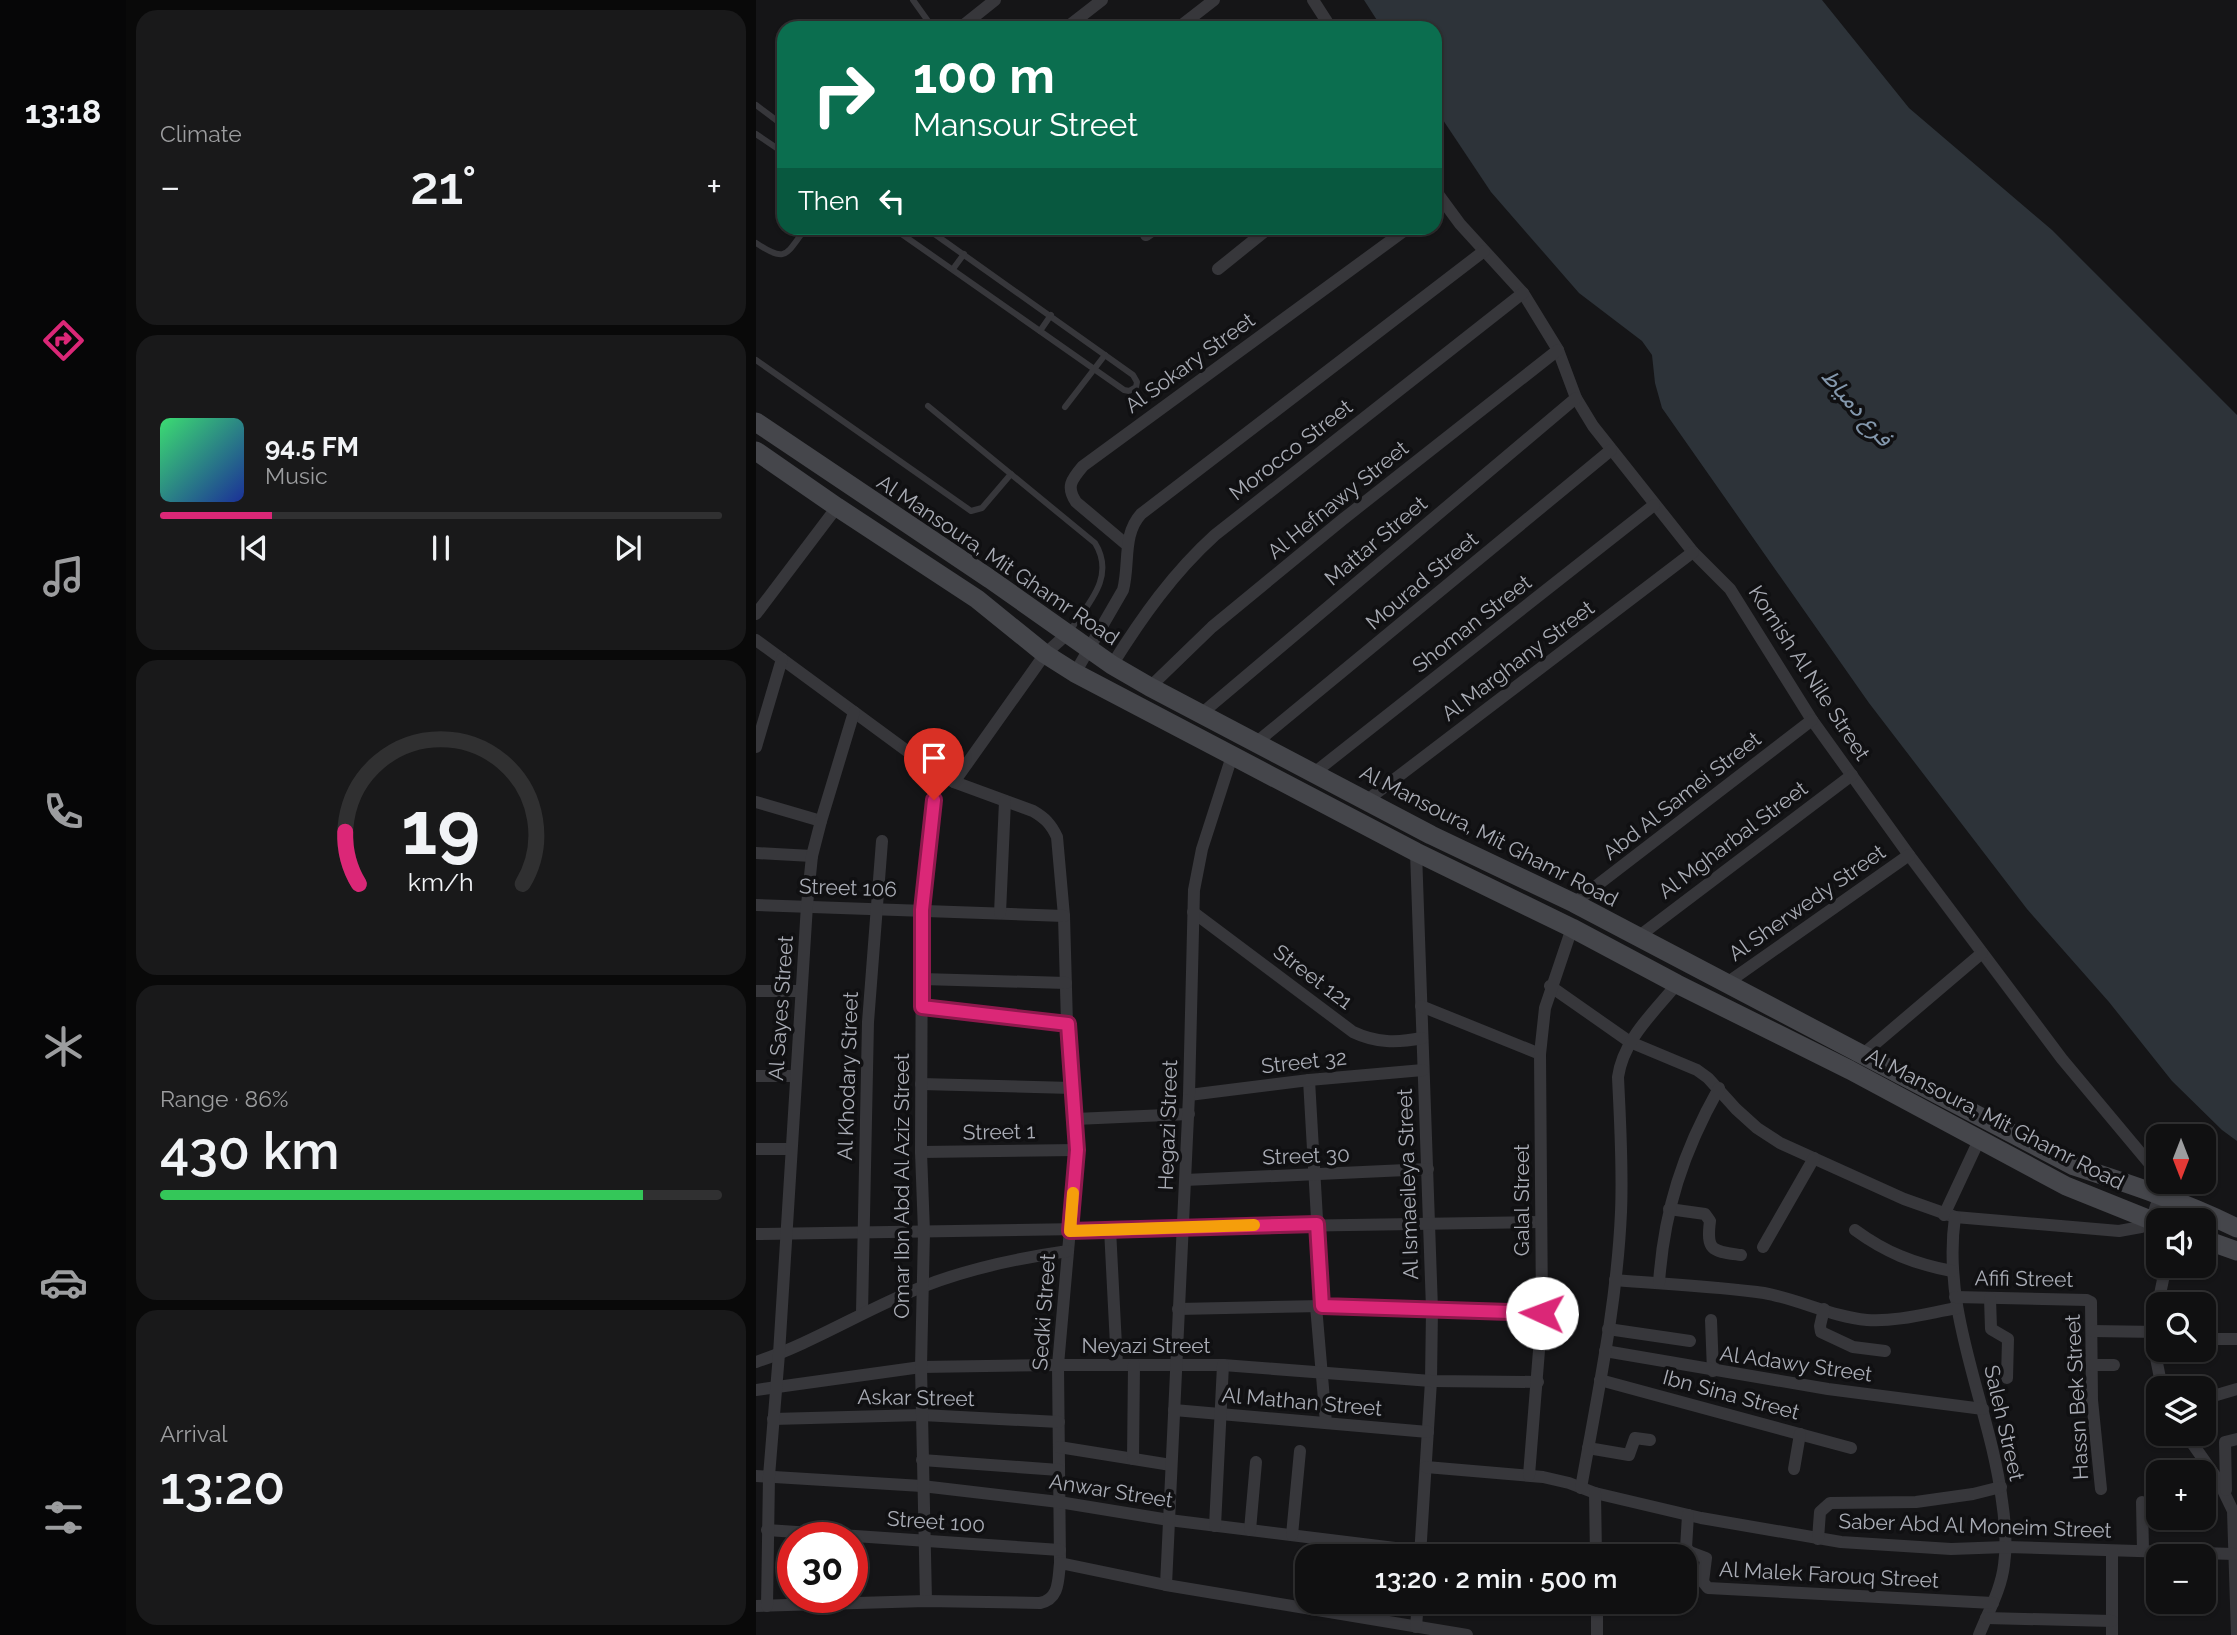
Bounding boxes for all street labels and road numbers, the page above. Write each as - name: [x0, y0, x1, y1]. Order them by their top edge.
- street label: Al Sokary Street: [1120, 307, 1259, 418]
- street label: Morocco Street: [1224, 394, 1357, 505]
- street label: Al Hefnawy Street: [1262, 435, 1413, 564]
- street label: Al Mansoura, Mit Ghamr Road: [872, 469, 1124, 650]
- street label: Mattar Street: [1320, 491, 1432, 591]
- street label: Mourad Street: [1361, 526, 1483, 635]
- street label: Shoman Street: [1407, 569, 1536, 678]
- street label: Kornish Al Nile Street: [1743, 581, 1875, 765]
- street label: Al Marghany Street: [1436, 595, 1599, 726]
- street label: Abd Al Samei Street: [1598, 726, 1766, 865]
- street label: Al Mansoura, Mit Ghamr Road: [1356, 759, 1623, 912]
- street label: Al Mgharbal Street: [1653, 775, 1812, 904]
- street label: Al Sherwedy Street: [1723, 839, 1890, 966]
- street label: Street 106: [799, 873, 897, 902]
- street label: Al Sayes Street: [763, 935, 798, 1081]
- street label: Street 121: [1269, 939, 1358, 1014]
- street label: Al Khodary Street: [832, 991, 863, 1161]
- street label: Al Mansoura, Mit Ghamr Road: [1862, 1042, 2129, 1195]
- street label: Street 32: [1260, 1045, 1348, 1078]
- street label: Omar Ibn Abd Al Aziz Street: [889, 1053, 914, 1319]
- street label: Hegazi Street: [1153, 1059, 1182, 1191]
- street label: Al Ismaeileya Street: [1392, 1088, 1423, 1280]
- street label: Street 1: [962, 1118, 1035, 1145]
- street label: Street 30: [1262, 1141, 1350, 1170]
- street label: Galal Street: [1509, 1144, 1534, 1256]
- street label: Sedki Street: [1027, 1253, 1060, 1371]
- street label: Afifi Street: [1974, 1265, 2074, 1292]
- street label: Hassn Bek Street: [2060, 1314, 2093, 1480]
- street label: Neyazi Street: [1081, 1333, 1211, 1358]
- street label: Al Adawy Street: [1718, 1340, 1874, 1387]
- street label: Saleh Street: [1979, 1363, 2030, 1483]
- street label: Ibn Sina Street: [1660, 1364, 1802, 1425]
- street label: Al Mathan Street: [1221, 1382, 1383, 1421]
- street label: Askar Street: [857, 1384, 975, 1411]
- street label: Anwar Street: [1047, 1468, 1175, 1513]
- street label: Street 100: [886, 1506, 986, 1537]
- street label: Saber Abd Al Moneim Street: [1838, 1508, 2112, 1543]
- street label: Al Malek Farouq Street: [1719, 1556, 1939, 1593]

